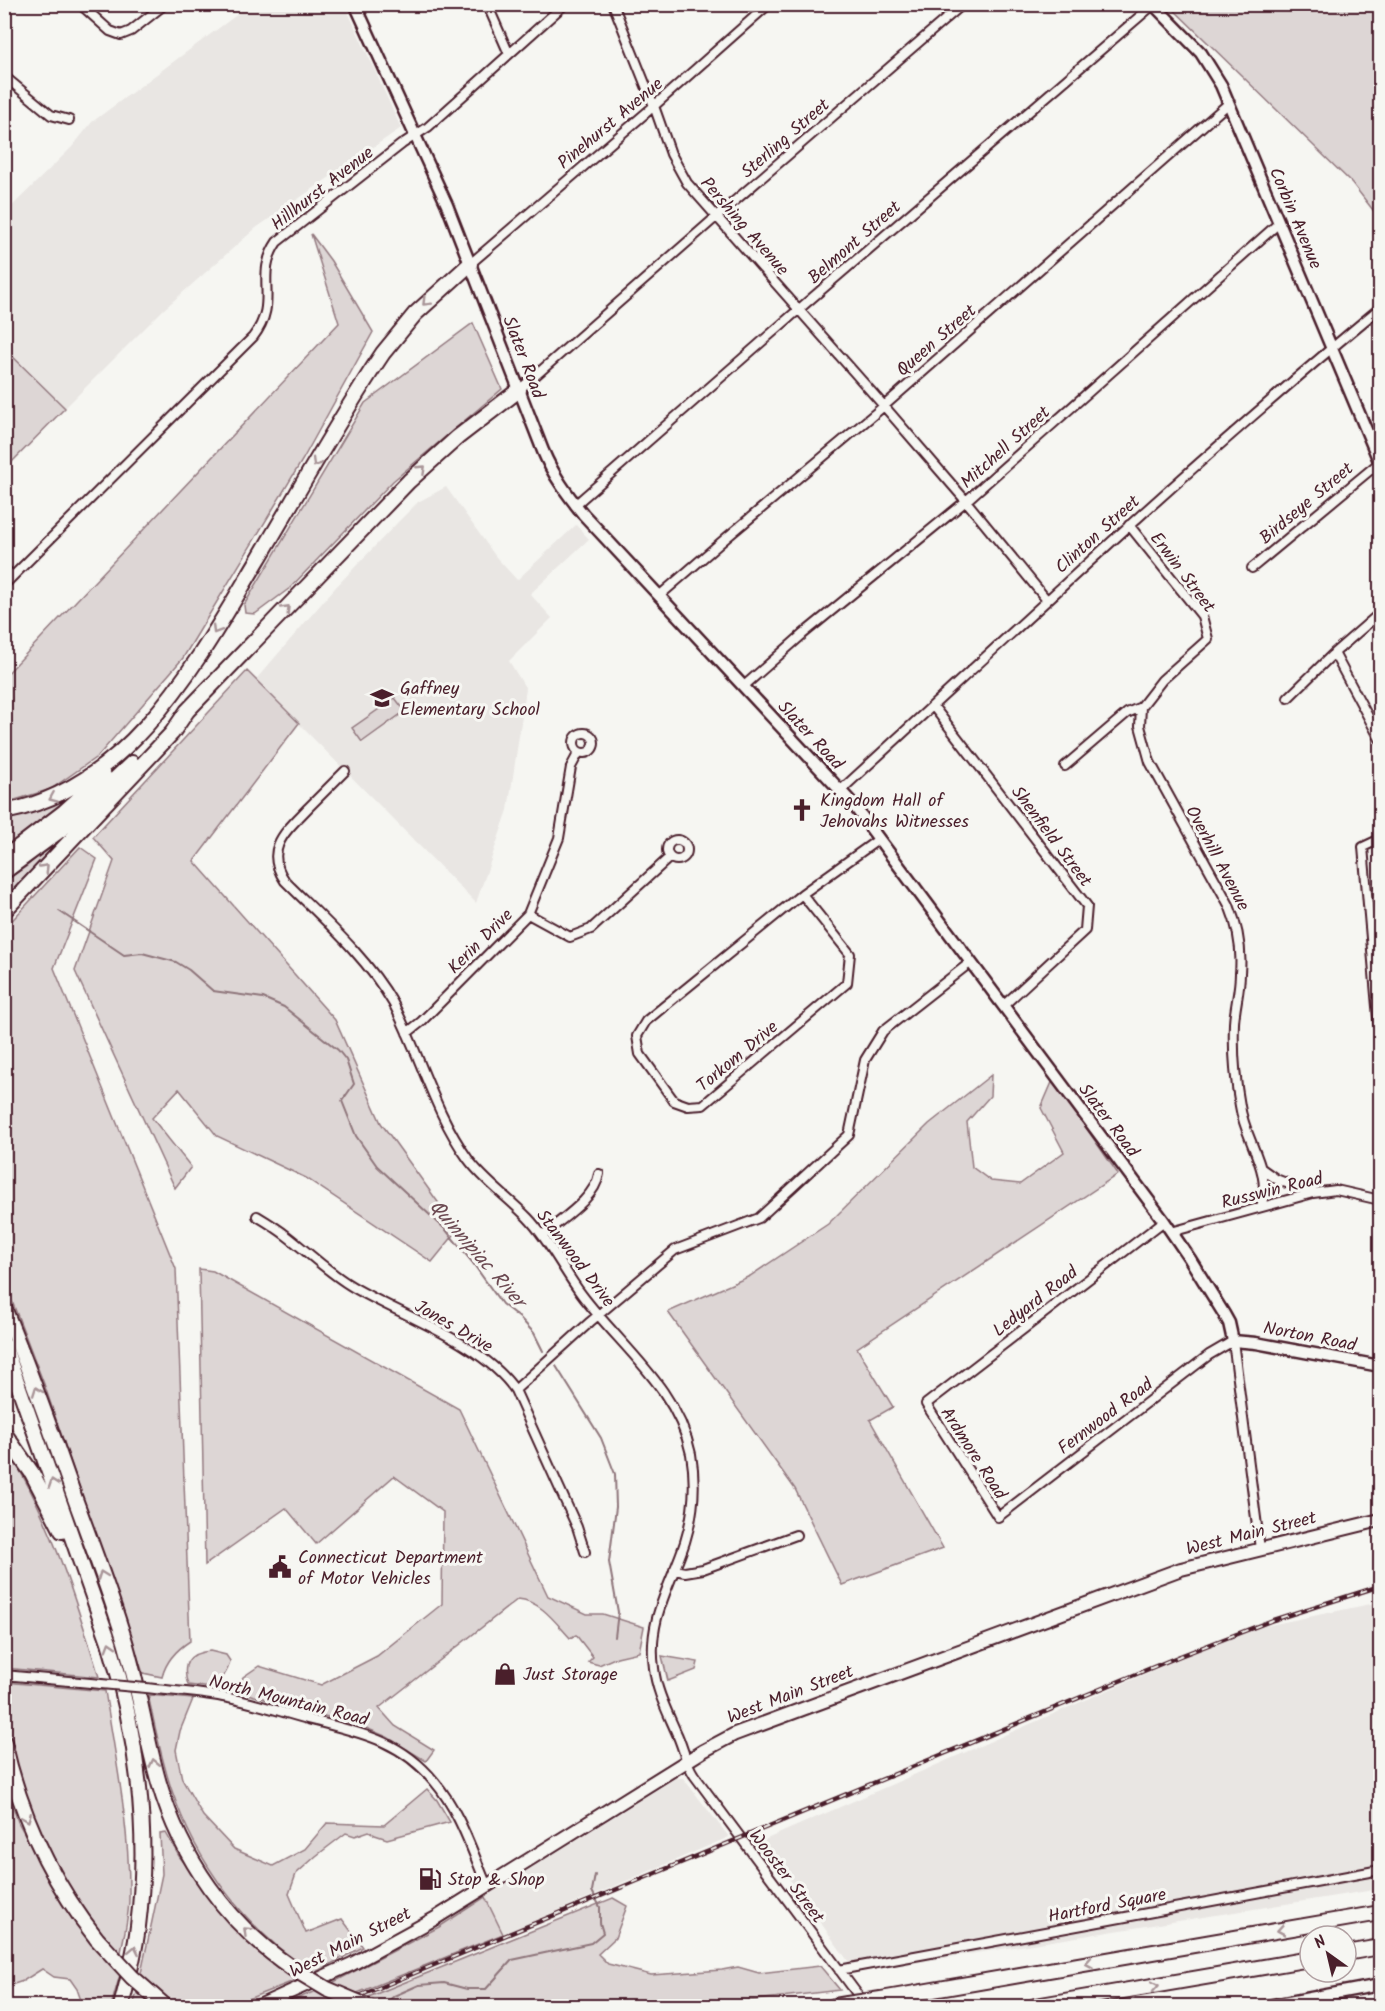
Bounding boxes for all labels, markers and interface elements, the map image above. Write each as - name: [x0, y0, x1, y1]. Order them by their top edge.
- street label: Pinehurst Avenue: [552, 71, 670, 177]
- street label: Sterling Street: [735, 91, 838, 186]
- street label: Hillhurst Avenue: [265, 139, 381, 239]
- street label: Corbin Avenue: [1260, 163, 1329, 274]
- street label: Pershing Avenue: [692, 171, 795, 283]
- street label: Belmont Street: [802, 193, 909, 292]
- one-way arrow: [423, 295, 434, 306]
- street label: Queen Street: [890, 297, 985, 385]
- street label: Slater Road: [494, 312, 552, 404]
- street label: Mitchell Street: [954, 399, 1058, 497]
- street label: Birdseye Street: [1253, 455, 1361, 552]
- one-way arrow: [312, 457, 324, 467]
- one-way arrow: [415, 465, 426, 476]
- street label: Clinton Street: [1049, 488, 1148, 582]
- street label: Erwin Street: [1142, 526, 1223, 621]
- one-way arrow: [279, 605, 290, 615]
- one-way arrow: [211, 624, 223, 634]
- place label: Gaffney Elementary School: [400, 675, 541, 725]
- school or university icon: Gaffney Elementary School: [369, 685, 395, 711]
- street label: Slater Road: [770, 694, 851, 778]
- street label: Shenfield Street: [1003, 780, 1099, 895]
- place label: Kingdom Hall of Jehovahs Witnesses: [820, 787, 969, 837]
- one-way arrow: [48, 791, 59, 803]
- church icon: Kingdom Hall of Jehovahs Witnesses: [789, 797, 815, 823]
- street label: Overhill Avenue: [1177, 801, 1257, 917]
- one-way arrow: [38, 865, 49, 875]
- street label: Kerin Drive: [441, 902, 521, 982]
- street label: Torkom Drive: [691, 1014, 785, 1100]
- street label: Slater Road: [1070, 1078, 1146, 1165]
- street label: Russwin Road: [1218, 1165, 1327, 1218]
- water label: Quinnipiac River: [420, 1193, 536, 1319]
- street label: Stanwood Drive: [528, 1204, 622, 1314]
- street label: Ledyard Road: [987, 1259, 1086, 1345]
- street label: Jones Drive: [408, 1293, 498, 1362]
- street label: Norton Road: [1261, 1314, 1360, 1361]
- street label: Fernwood Road: [1052, 1371, 1161, 1463]
- one-way arrow: [31, 1386, 44, 1397]
- street label: Ardmore Road: [932, 1402, 1014, 1507]
- one-way arrow: [48, 1478, 61, 1489]
- street label: West Main Street: [1183, 1504, 1321, 1565]
- place label: Connecticut Department of Motor Vehicles: [298, 1544, 484, 1594]
- public building icon: Connecticut Department of Motor Vehicles: [267, 1554, 293, 1580]
- one-way arrow: [97, 1570, 110, 1581]
- one-way arrow: [105, 1641, 117, 1652]
- street label: West Main Street: [723, 1658, 859, 1733]
- shop icon: Just Storage: [492, 1661, 518, 1687]
- place label: Just Storage: [523, 1661, 618, 1690]
- street label: North Mountain Road: [206, 1668, 372, 1736]
- one-way arrow: [148, 1758, 161, 1768]
- one-way arrow: [20, 1811, 32, 1822]
- street label: Wooster Street: [741, 1823, 832, 1931]
- fuel station icon: Stop & Shop: [417, 1866, 443, 1892]
- place label: Stop & Shop: [448, 1866, 545, 1895]
- street label: Hartford Square: [1046, 1881, 1169, 1932]
- street label: West Main Street: [285, 1900, 418, 1987]
- one-way arrow: [1277, 1923, 1287, 1936]
- north arrow: [1298, 1924, 1358, 1984]
- one-way arrow: [243, 1927, 253, 1938]
- text: N: [1309, 1930, 1332, 1956]
- one-way arrow: [128, 1945, 140, 1954]
- one-way arrow: [1085, 1956, 1095, 1969]
- one-way arrow: [1149, 1980, 1159, 1993]

